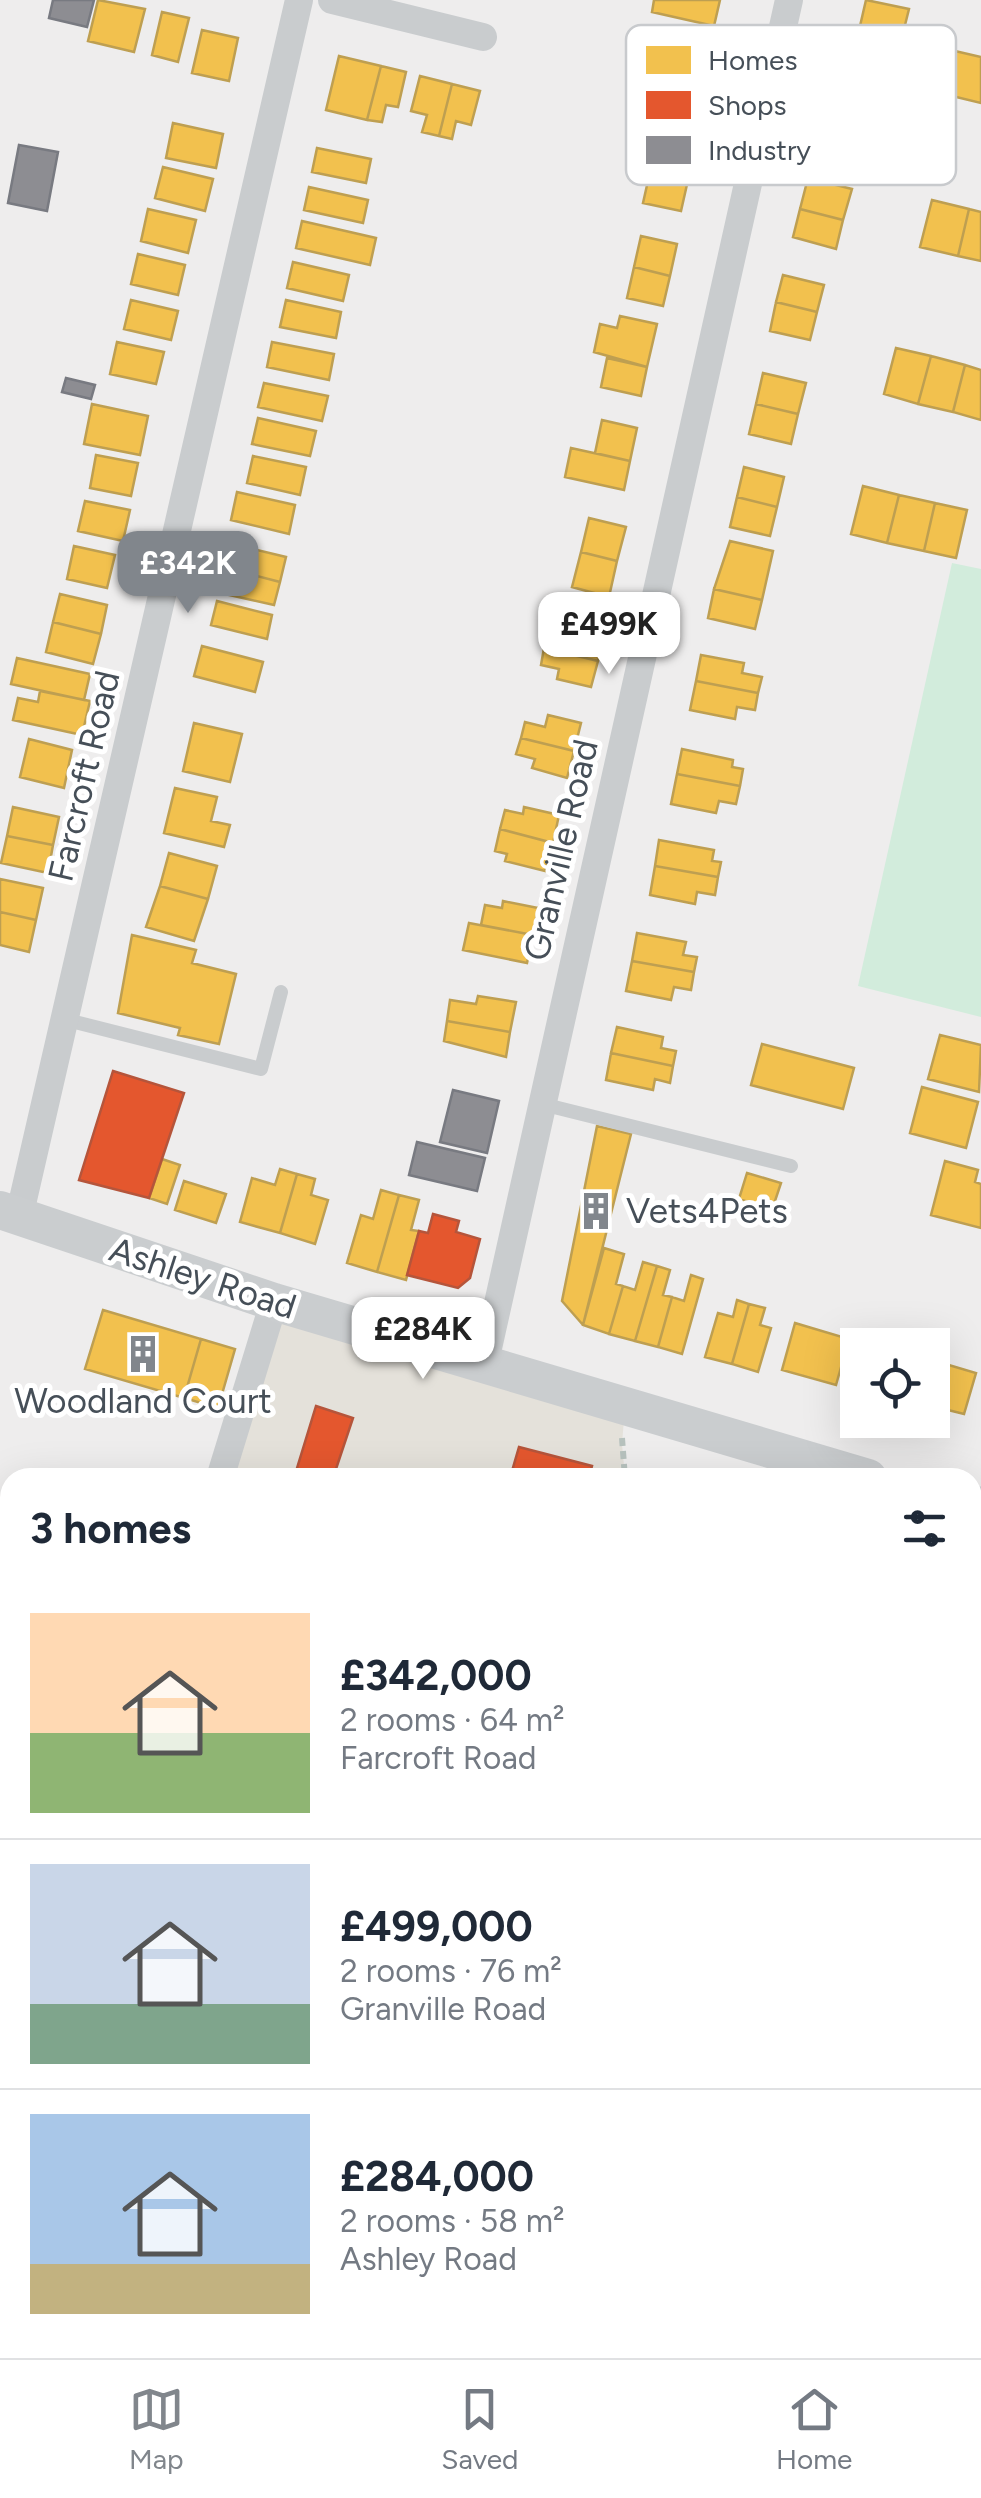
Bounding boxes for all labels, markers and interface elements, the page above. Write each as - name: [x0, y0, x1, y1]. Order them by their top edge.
- legend: [626, 25, 956, 185]
- text: Homes: [708, 43, 797, 77]
- text: Shops: [708, 88, 787, 122]
- text: Industry: [708, 133, 811, 167]
- pin: £342K: [118, 531, 258, 616]
- text: £342K: [140, 544, 236, 582]
- pin: £499K: [539, 592, 679, 677]
- text: £499K: [560, 605, 658, 643]
- street label: Farcroft Road: [39, 667, 129, 885]
- street label: Granville Road: [515, 735, 607, 965]
- building icon: Vets4Pets: [575, 1190, 617, 1232]
- place label: Vets4Pets: [626, 1190, 788, 1232]
- street label: Ashley Road: [104, 1228, 302, 1328]
- pin: £284K: [353, 1297, 493, 1382]
- text: £284K: [374, 1310, 472, 1348]
- map controls: [840, 1328, 950, 1438]
- button: locate: [840, 1328, 950, 1438]
- building icon: Woodland Court: [122, 1333, 164, 1375]
- place label: Woodland Court: [14, 1380, 272, 1422]
- icon: filters: [897, 1501, 952, 1556]
- text: 3 homes: [30, 1503, 191, 1554]
- text: £342,000: [340, 1650, 532, 1701]
- icon: home: [110, 1653, 230, 1773]
- text: 2 rooms · 64 m²: [340, 1701, 564, 1739]
- text: Farcroft Road: [340, 1739, 537, 1777]
- text: £499,000: [340, 1901, 533, 1952]
- icon: home: [110, 1904, 230, 2024]
- text: 2 rooms · 76 m²: [340, 1952, 562, 1990]
- text: Granville Road: [340, 1990, 546, 2028]
- text: £284,000: [340, 2151, 534, 2202]
- icon: home: [110, 2154, 230, 2274]
- text: 2 rooms · 58 m²: [340, 2202, 565, 2240]
- text: Ashley Road: [340, 2240, 517, 2278]
- tab: Map: [129, 2382, 184, 2476]
- tab: Saved: [441, 2382, 518, 2476]
- tab: Home: [776, 2382, 852, 2476]

